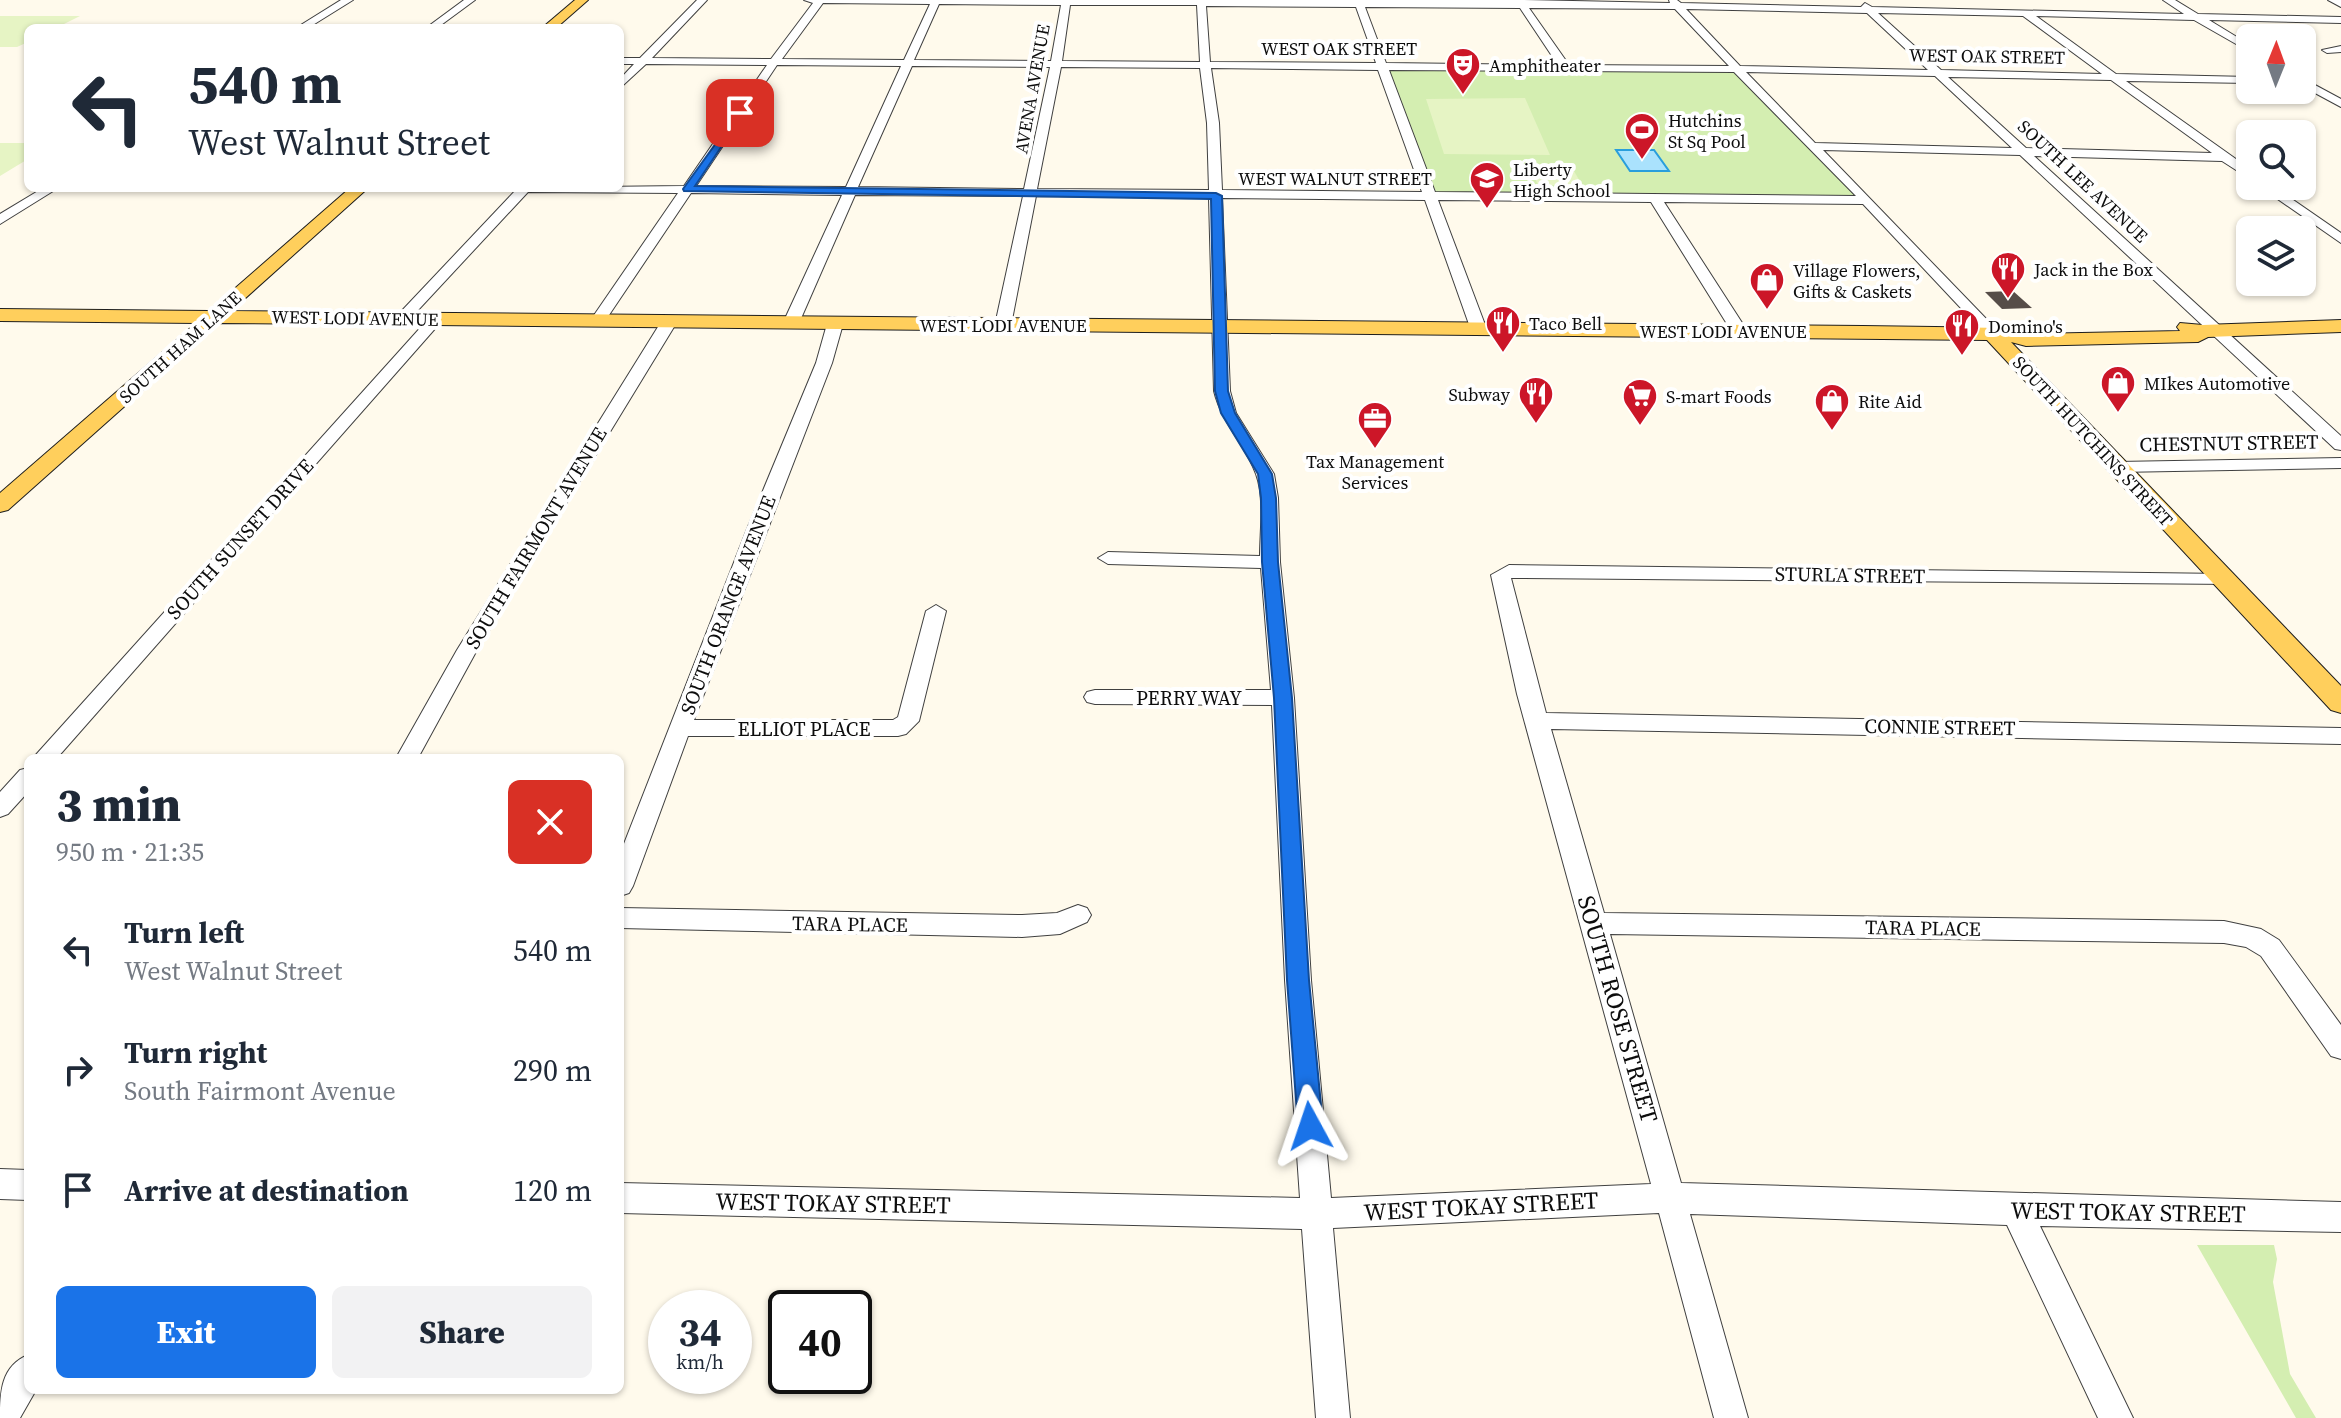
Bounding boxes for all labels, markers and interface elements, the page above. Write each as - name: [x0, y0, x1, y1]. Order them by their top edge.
- street label: AVENA AVENUE: [1008, 22, 1056, 156]
- north arrow: [2236, 24, 2316, 104]
- map controls: [2236, 24, 2316, 296]
- street label: WEST OAK STREET: [1261, 36, 1417, 61]
- street label: WEST OAK STREET: [1909, 42, 2065, 70]
- text: 540 m: [188, 45, 342, 122]
- theatre icon: Amphitheater: [1444, 46, 1482, 96]
- place label: Amphitheater: [1489, 53, 1601, 78]
- icon: left: [56, 56, 160, 160]
- pin: [706, 79, 774, 147]
- icon: arrive: [718, 91, 762, 135]
- place label: Hutchins St Sq Pool: [1668, 108, 1746, 154]
- sports icon: Hutchins St Sq Pool: [1623, 111, 1661, 161]
- street label: SOUTH LEE AVENUE: [2013, 114, 2154, 248]
- text: West Walnut Street: [188, 118, 490, 167]
- button: search: [2236, 120, 2316, 200]
- place label: Liberty High School: [1513, 157, 1610, 203]
- school or university icon: Liberty High School: [1468, 160, 1506, 210]
- street label: WEST WALNUT STREET: [1238, 166, 1432, 191]
- button: layers: [2236, 216, 2316, 296]
- restaurant icon: Jack in the Box: [1989, 250, 2027, 300]
- place label: Jack in the Box: [2033, 257, 2153, 282]
- place label: Village Flowers, Gifts & Caskets: [1793, 258, 1921, 304]
- shop icon: Village Flowers, Gifts & Caskets: [1748, 261, 1786, 311]
- street label: SOUTH HAM LANE: [113, 285, 247, 409]
- street label: WEST LODI AVENUE: [271, 304, 439, 332]
- restaurant icon: Taco Bell: [1484, 304, 1522, 354]
- restaurant icon: Domino's: [1943, 307, 1981, 357]
- place label: Taco Bell: [1529, 311, 1602, 336]
- street label: WEST LODI AVENUE: [919, 313, 1087, 338]
- place label: Domino's: [1988, 314, 2063, 339]
- street label: WEST LODI AVENUE: [1639, 319, 1807, 344]
- street label: SOUTH HUTCHINS STREET: [2007, 350, 2179, 532]
- shop icon: MIkes Automotive: [2099, 364, 2137, 414]
- place label: MIkes Automotive: [2144, 371, 2290, 396]
- restaurant icon: Subway: [1517, 375, 1555, 425]
- supermarket icon: S-mart Foods: [1621, 377, 1659, 427]
- place label: Subway: [1448, 382, 1511, 407]
- shop icon: Rite Aid: [1813, 382, 1851, 432]
- place label: S-mart Foods: [1666, 384, 1772, 409]
- place label: Rite Aid: [1858, 389, 1922, 414]
- office icon: Tax Management Services: [1356, 400, 1394, 450]
- street label: SOUTH FAIRMONT AVENUE: [459, 422, 613, 654]
- street label: CHESTNUT STREET: [2139, 427, 2319, 459]
- place label: Tax Management Services: [1306, 449, 1444, 495]
- street label: SOUTH SUNSET DRIVE: [160, 453, 320, 625]
- street label: SOUTH ORANGE AVENUE: [673, 492, 783, 718]
- street label: STURLA STREET: [1775, 560, 1925, 590]
- street label: PERRY WAY: [1136, 684, 1242, 712]
- street label: CONNIE STREET: [1864, 712, 2016, 742]
- street label: ELLIOT PLACE: [737, 715, 871, 743]
- text: 3 min: [56, 771, 181, 837]
- button: close: [508, 780, 592, 864]
- text: 950 m · 21:35: [56, 834, 204, 870]
- street label: SOUTH ROSE STREET: [1570, 892, 1666, 1127]
- street label: TARA PLACE: [792, 909, 908, 939]
- text: Turn left: [124, 912, 244, 953]
- street label: TARA PLACE: [1865, 913, 1981, 943]
- icon: left: [56, 928, 100, 972]
- text: 540 m: [513, 930, 592, 971]
- text: West Walnut Street: [124, 953, 342, 989]
- text: Turn right: [124, 1032, 267, 1073]
- icon: right: [56, 1048, 100, 1092]
- text: 290 m: [513, 1050, 592, 1091]
- text: South Fairmont Avenue: [124, 1073, 396, 1109]
- position arrow: [1268, 1084, 1352, 1168]
- icon: arrive: [56, 1168, 100, 1212]
- text: Arrive at destination: [124, 1170, 409, 1211]
- text: 120 m: [513, 1170, 592, 1211]
- street label: WEST TOKAY STREET: [1363, 1183, 1600, 1229]
- street label: WEST TOKAY STREET: [715, 1184, 951, 1222]
- street label: WEST TOKAY STREET: [2010, 1193, 2246, 1231]
- button: Exit: [56, 1286, 316, 1378]
- button: Share: [332, 1286, 592, 1378]
- speed limit sign: 40: [768, 1290, 872, 1394]
- text: 34: [678, 1305, 722, 1359]
- text: km/h: [676, 1348, 724, 1376]

